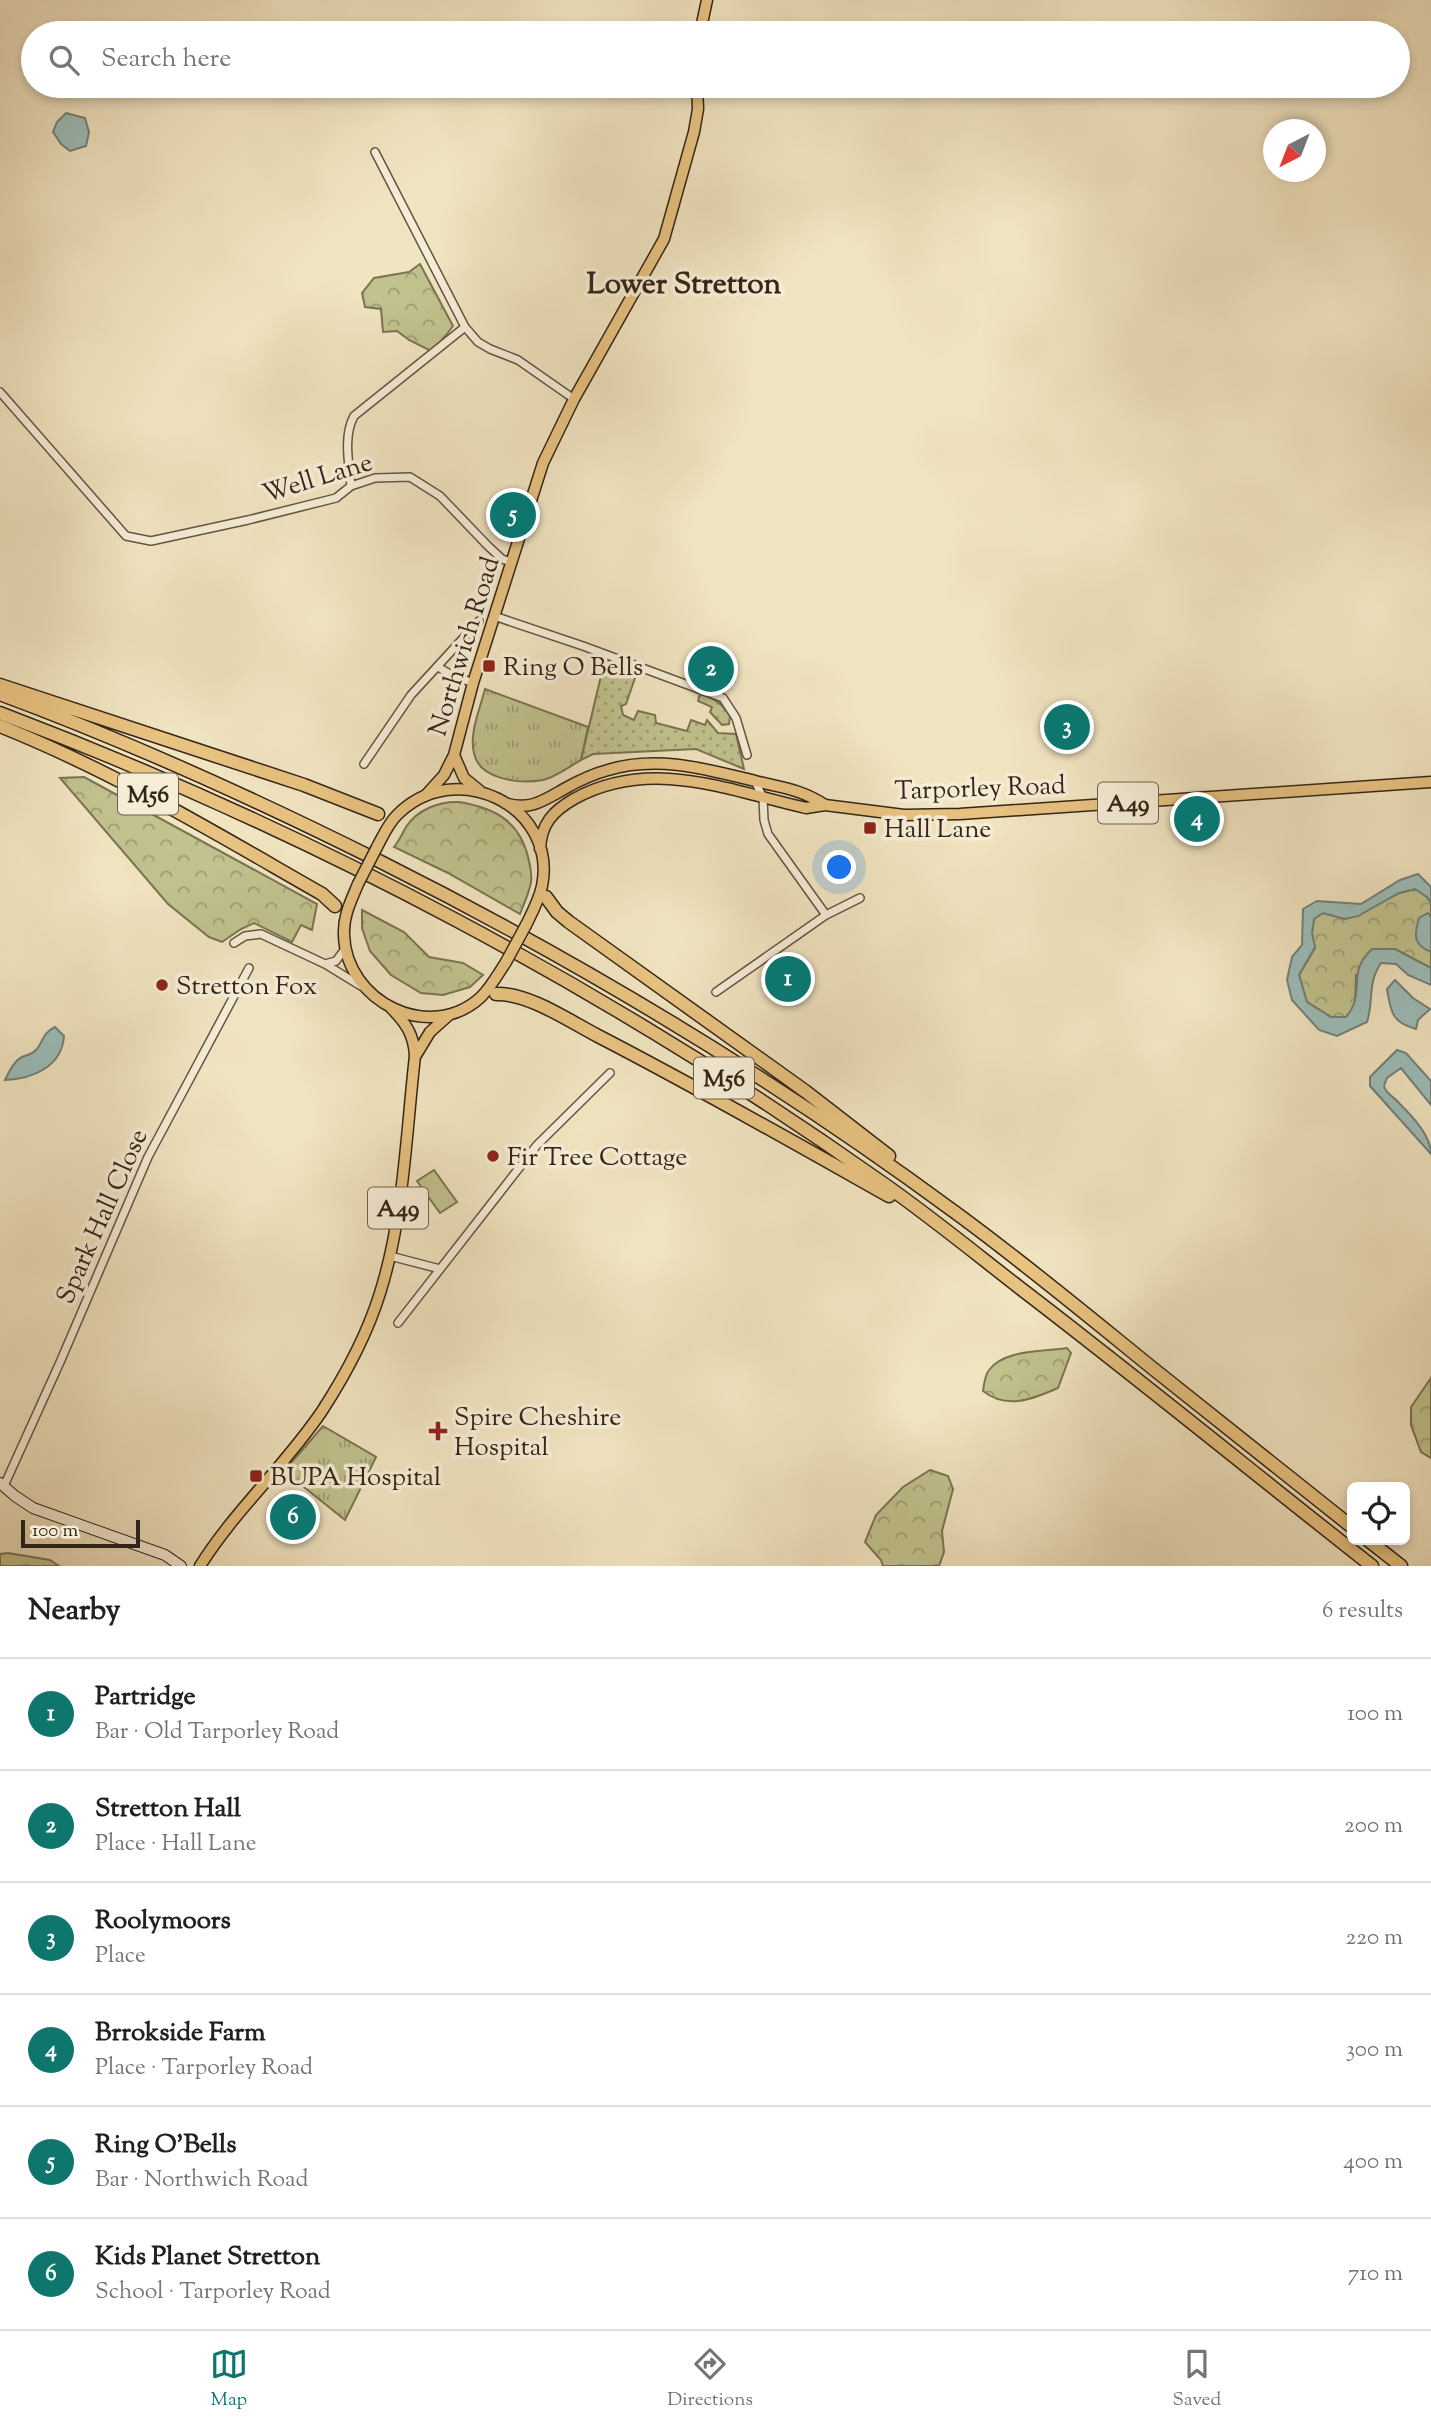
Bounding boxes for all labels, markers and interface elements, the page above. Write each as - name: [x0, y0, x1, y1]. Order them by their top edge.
- search box: [21, 21, 1410, 98]
- icon: search: [45, 41, 83, 79]
- text: Search here: [101, 41, 231, 78]
- north arrow: [1263, 119, 1326, 182]
- district label: Lower Stretton: [587, 264, 782, 307]
- street label: Well Lane: [258, 445, 377, 514]
- pin: 5: [490, 489, 536, 541]
- street label: Northwich Road: [421, 552, 510, 741]
- pin: 2: [688, 643, 734, 695]
- place label: Ring O Bells: [503, 650, 643, 687]
- marker: Ring O Bells: [481, 658, 497, 674]
- pin: 3: [1044, 701, 1090, 753]
- street label: Tarporley Road: [894, 768, 1067, 811]
- road number: M56: [118, 774, 178, 814]
- road number: A49: [1098, 782, 1158, 824]
- pin: 4: [1174, 793, 1220, 845]
- place label: Hall Lane: [884, 812, 991, 849]
- marker: Hall Lane: [862, 820, 878, 836]
- your location: [822, 850, 856, 884]
- pin: 1: [765, 953, 811, 1005]
- place label: Stretton Fox: [176, 969, 317, 1006]
- marker: Stretton Fox: [154, 977, 170, 993]
- road number: M56: [694, 1058, 754, 1098]
- street label: Spark Hall Close: [48, 1124, 158, 1310]
- place label: Fir Tree Cottage: [507, 1140, 687, 1177]
- marker: Fir Tree Cottage: [485, 1148, 501, 1164]
- road number: A49: [368, 1188, 428, 1228]
- place label: Spire Cheshire Hospital: [454, 1400, 621, 1467]
- marker: Spire Cheshire Hospital: [428, 1421, 448, 1441]
- place label: BUPA Hospital: [270, 1460, 441, 1497]
- marker: BUPA Hospital: [248, 1468, 264, 1484]
- map controls: [1347, 1482, 1410, 1545]
- button: locate: [1347, 1482, 1410, 1545]
- pin: 6: [270, 1491, 316, 1543]
- scale bar: [21, 1517, 140, 1549]
- text: 100 m: [32, 1518, 78, 1545]
- text: Nearby: [28, 1590, 120, 1633]
- text: 6 results: [1322, 1595, 1403, 1628]
- text: Partridge: [95, 1679, 196, 1716]
- text: 1: [47, 1698, 55, 1731]
- text: 100 m: [1347, 1698, 1403, 1731]
- text: Bar · Old Tarporley Road: [95, 1716, 339, 1749]
- text: Stretton Hall: [95, 1791, 241, 1828]
- text: 2: [46, 1810, 56, 1843]
- text: 200 m: [1344, 1810, 1403, 1843]
- text: Place · Hall Lane: [95, 1828, 256, 1861]
- text: Roolymoors: [95, 1903, 231, 1940]
- text: 3: [46, 1922, 56, 1955]
- text: 220 m: [1345, 1922, 1403, 1955]
- text: Place: [95, 1940, 146, 1973]
- text: Brrokside Farm: [95, 2015, 266, 2052]
- text: 4: [45, 2034, 57, 2067]
- text: 300 m: [1346, 2034, 1403, 2067]
- text: Place · Tarporley Road: [95, 2052, 313, 2085]
- text: Ring O'Bells: [95, 2127, 237, 2164]
- text: 5: [47, 2146, 55, 2179]
- text: 400 m: [1343, 2146, 1403, 2179]
- text: Bar · Northwich Road: [95, 2164, 308, 2197]
- text: Kids Planet Stretton: [95, 2239, 320, 2276]
- text: 6: [45, 2258, 57, 2291]
- text: 710 m: [1348, 2258, 1403, 2291]
- text: School · Tarporley Road: [95, 2276, 331, 2309]
- tab: Map: [210, 2345, 248, 2414]
- tab: Directions: [667, 2345, 753, 2414]
- tab: Saved: [1172, 2345, 1221, 2414]

